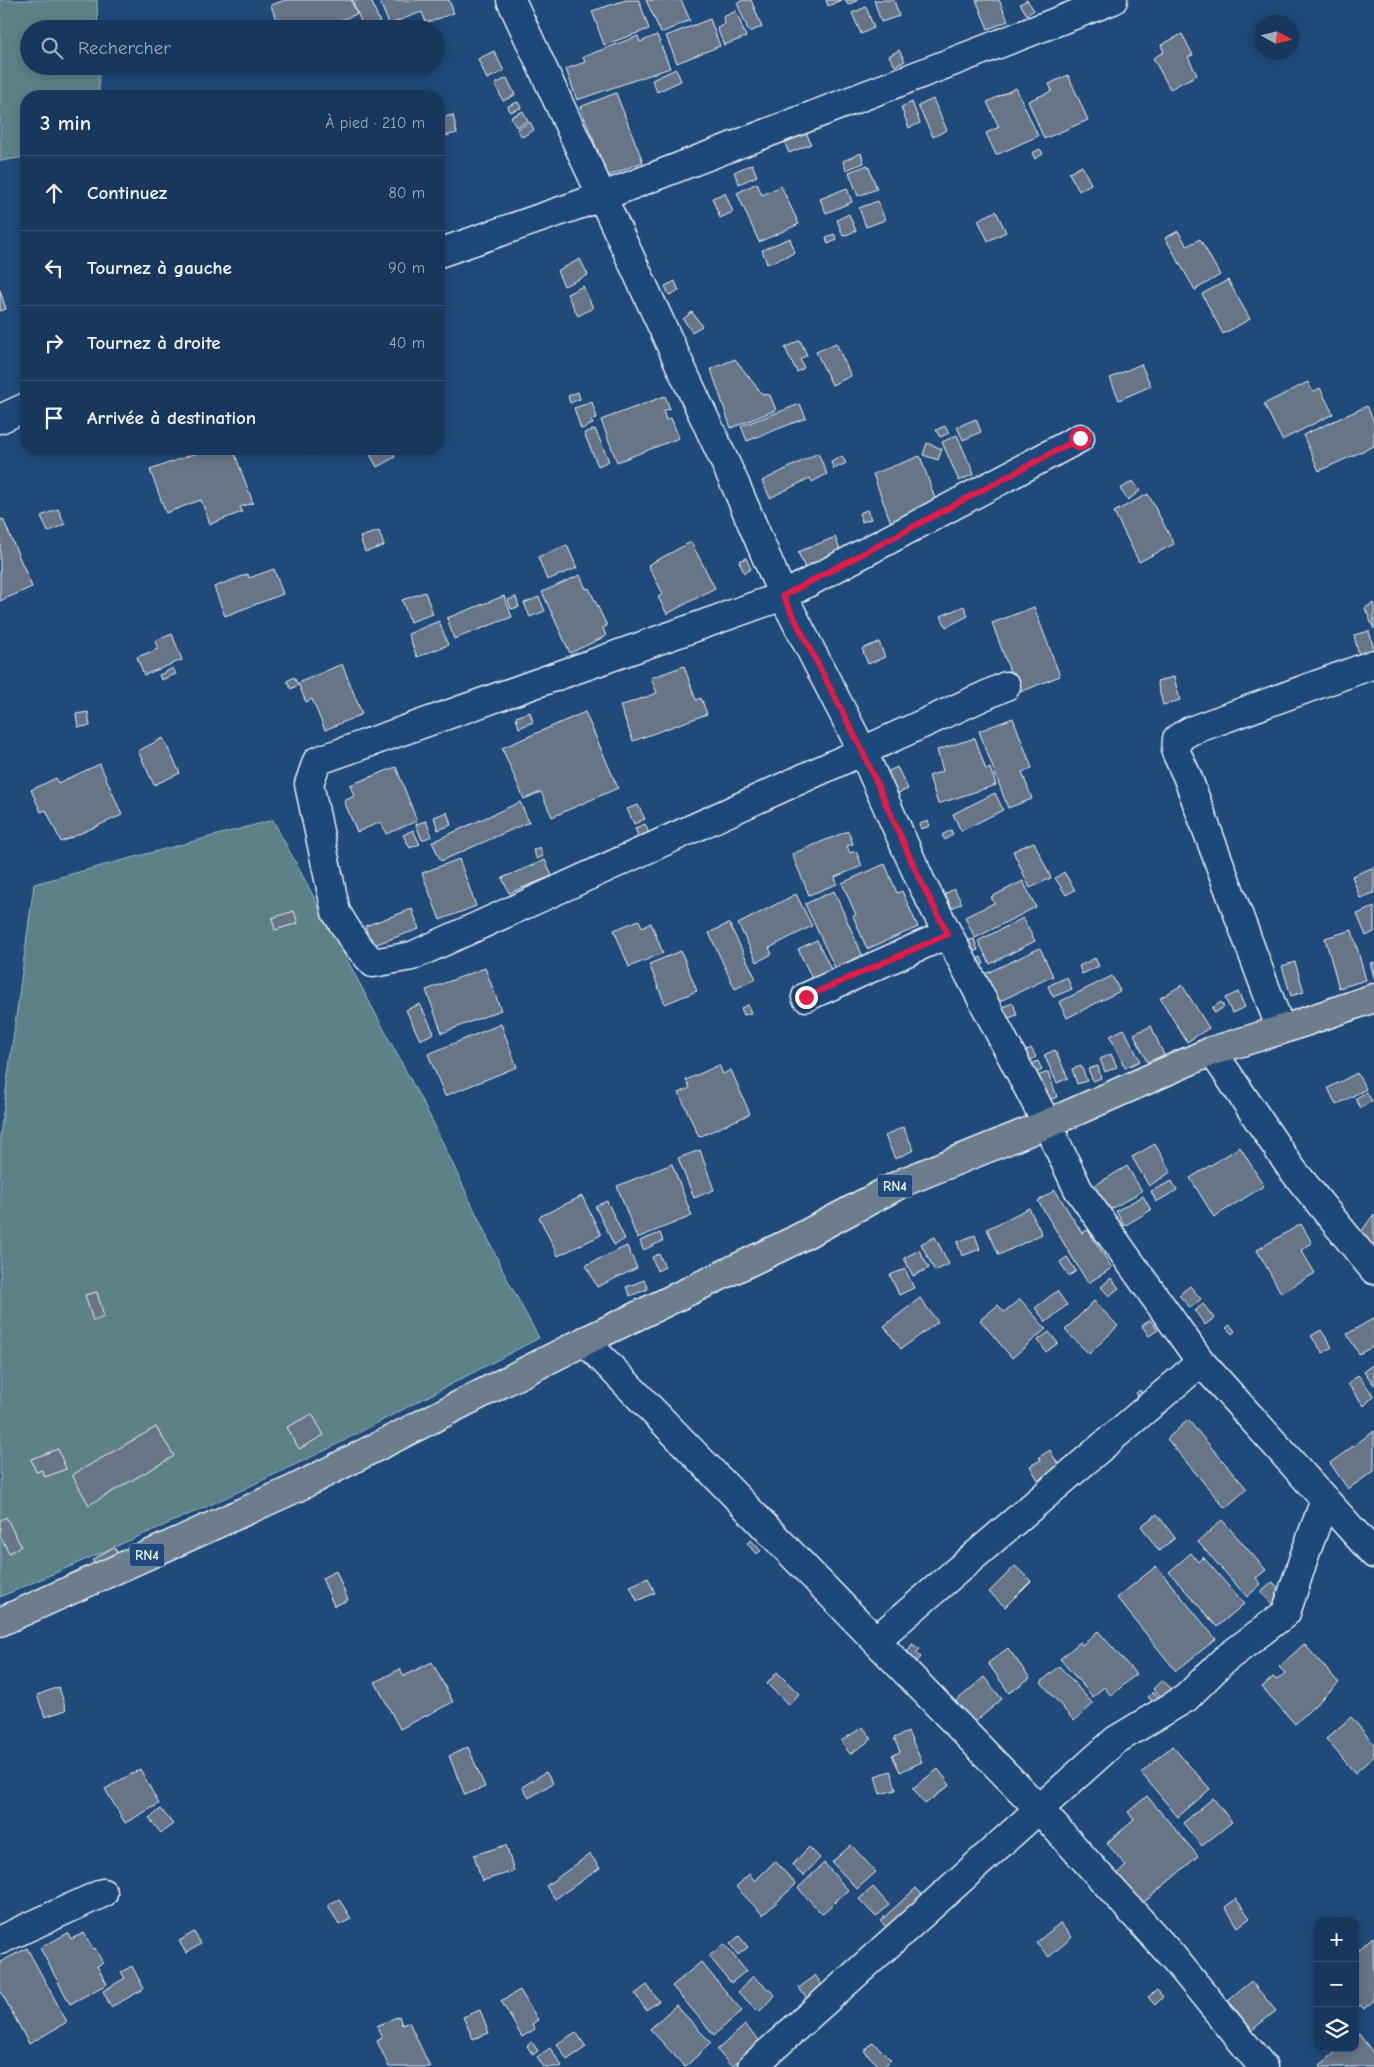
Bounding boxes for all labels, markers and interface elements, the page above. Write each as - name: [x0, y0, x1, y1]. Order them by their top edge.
- north arrow: [1254, 15, 1299, 60]
- search box: [20, 20, 445, 75]
- icon: search: [38, 34, 66, 62]
- text: Rechercher: [78, 37, 171, 59]
- text: 3 min: [40, 111, 91, 135]
- text: À pied · 210 m: [325, 114, 425, 132]
- icon: ahead: [40, 179, 68, 207]
- text: Continuez: [87, 182, 167, 204]
- text: 80 m: [388, 184, 425, 202]
- icon: left: [40, 254, 68, 282]
- text: Tournez à gauche: [87, 257, 232, 279]
- text: 90 m: [388, 259, 425, 277]
- icon: right: [40, 329, 68, 357]
- text: Tournez à droite: [87, 332, 221, 354]
- text: 40 m: [389, 334, 425, 352]
- icon: arrive: [40, 404, 68, 432]
- text: Arrivée à destination: [87, 407, 256, 429]
- route start: [1069, 427, 1092, 450]
- route end: [795, 986, 818, 1009]
- road number: RN4: [878, 1174, 912, 1198]
- road number: RN4: [130, 1544, 164, 1566]
- map controls: [1314, 1917, 1359, 2052]
- button: +: [1314, 1917, 1359, 1962]
- button: −: [1314, 1962, 1359, 2007]
- button: layers: [1314, 2007, 1359, 2052]

